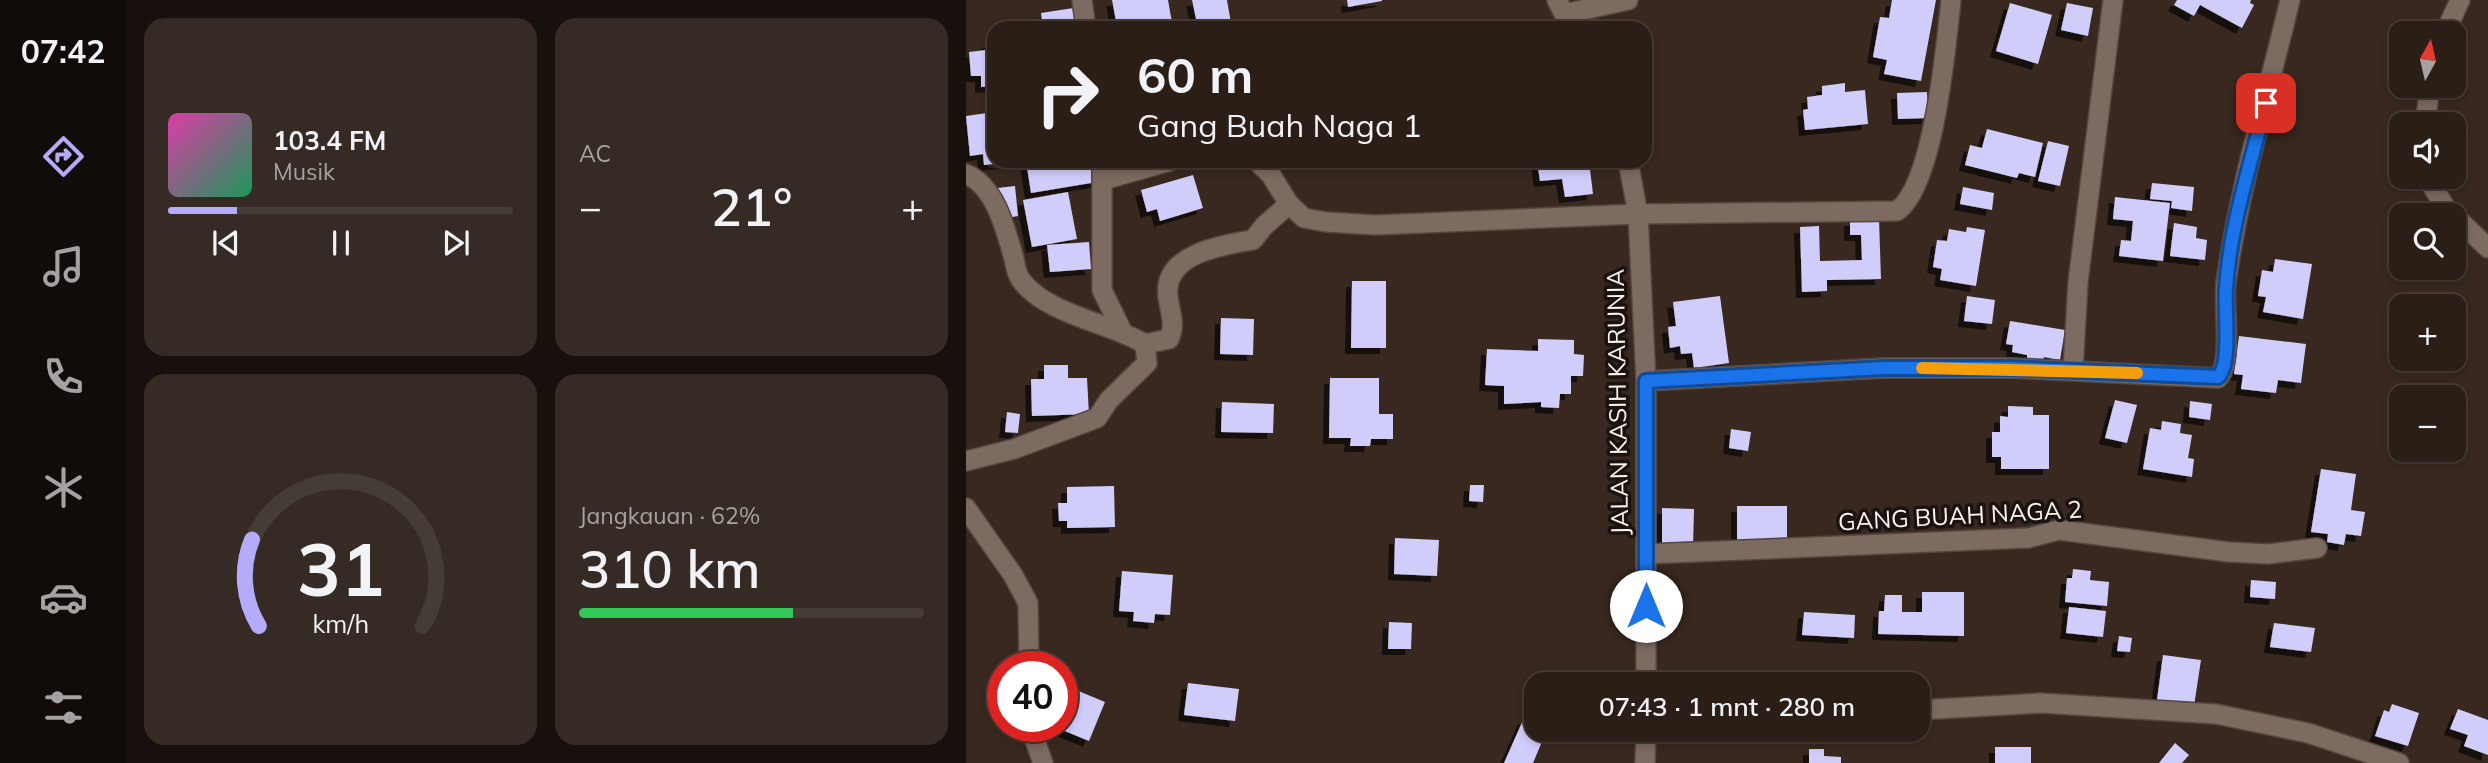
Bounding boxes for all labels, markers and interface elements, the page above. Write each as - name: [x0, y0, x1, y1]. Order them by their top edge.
- north arrow: [2389, 21, 2466, 98]
- map controls: [2389, 21, 2466, 462]
- text: 07:42: [21, 31, 105, 71]
- text: 60 m: [1137, 44, 1253, 105]
- icon: right: [1022, 49, 1113, 140]
- pin: [2236, 73, 2296, 133]
- icon: arrive: [2247, 84, 2285, 122]
- text: Gang Buah Naga 1: [1137, 105, 1422, 145]
- button: sound: [2389, 112, 2466, 189]
- text: 103.4 FM: [273, 124, 386, 157]
- icon: directions: [39, 132, 88, 181]
- text: AC: [579, 139, 611, 168]
- text: Musik: [273, 157, 335, 186]
- text: 21°: [711, 174, 792, 239]
- text: −: [579, 183, 602, 231]
- text: +: [901, 183, 924, 231]
- button: search: [2389, 203, 2466, 280]
- icon: previous: [207, 224, 245, 262]
- icon: pause: [322, 224, 360, 262]
- icon: next: [437, 224, 475, 262]
- icon: music: [39, 242, 88, 291]
- street label: JALAN KASIH KARUNIA: [1600, 268, 1634, 535]
- button: +: [2389, 294, 2466, 371]
- icon: phone: [39, 352, 88, 401]
- button: −: [2389, 385, 2466, 462]
- icon: climate: [39, 463, 88, 512]
- street label: GANG BUAH NAGA 2: [1837, 494, 2083, 536]
- text: Jangkauan · 62%: [579, 501, 760, 530]
- text: 31: [297, 523, 384, 614]
- text: 310 km: [579, 536, 760, 601]
- position arrow: [1609, 569, 1683, 643]
- icon: car: [39, 573, 88, 622]
- text: km/h: [312, 607, 369, 638]
- speed limit sign: 40: [987, 651, 1078, 742]
- icon: filters: [39, 683, 88, 732]
- text: 07:43 · 1 mnt · 280 m: [1599, 690, 1855, 723]

